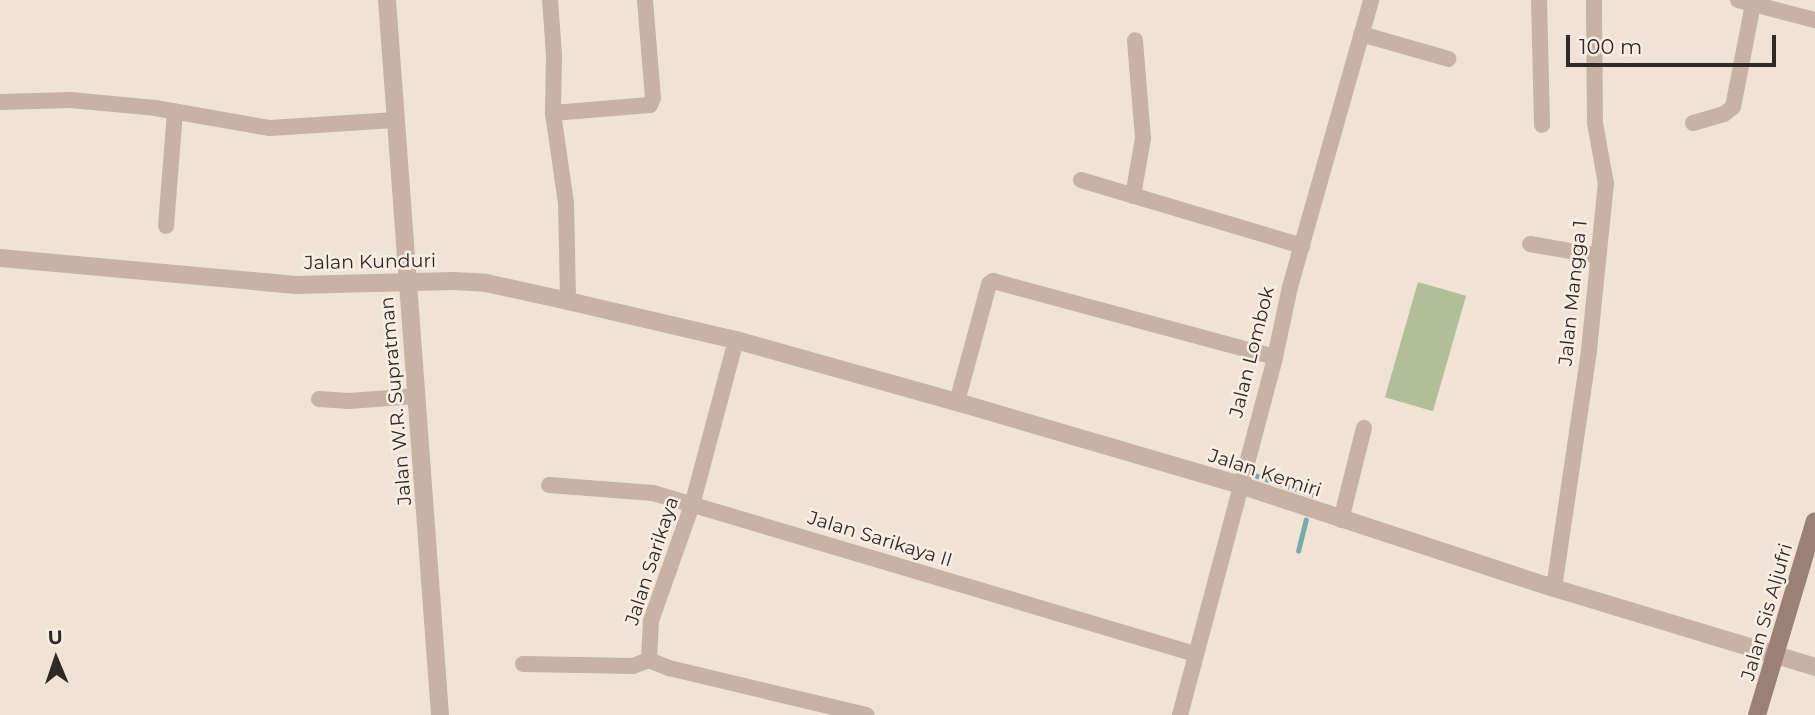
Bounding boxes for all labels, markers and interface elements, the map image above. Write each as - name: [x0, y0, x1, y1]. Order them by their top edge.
- scale bar: [1570, 21, 1780, 65]
- text: 100 m: [1579, 34, 1642, 59]
- street label: Jalan Mangga 1: [1554, 219, 1592, 367]
- street label: Jalan Kunduri: [304, 249, 436, 275]
- street label: Jalan Lombok: [1225, 284, 1279, 420]
- street label: Jalan W.R. Supratman: [376, 296, 416, 506]
- street label: Jalan Kemiri: [1206, 444, 1324, 502]
- street label: Jalan Sarikaya: [621, 494, 683, 628]
- street label: Jalan Sarikaya II: [805, 506, 955, 572]
- street label: Jalan Sis Aljufri: [1737, 541, 1797, 683]
- north arrow: [21, 624, 91, 694]
- text: U: [47, 626, 63, 649]

